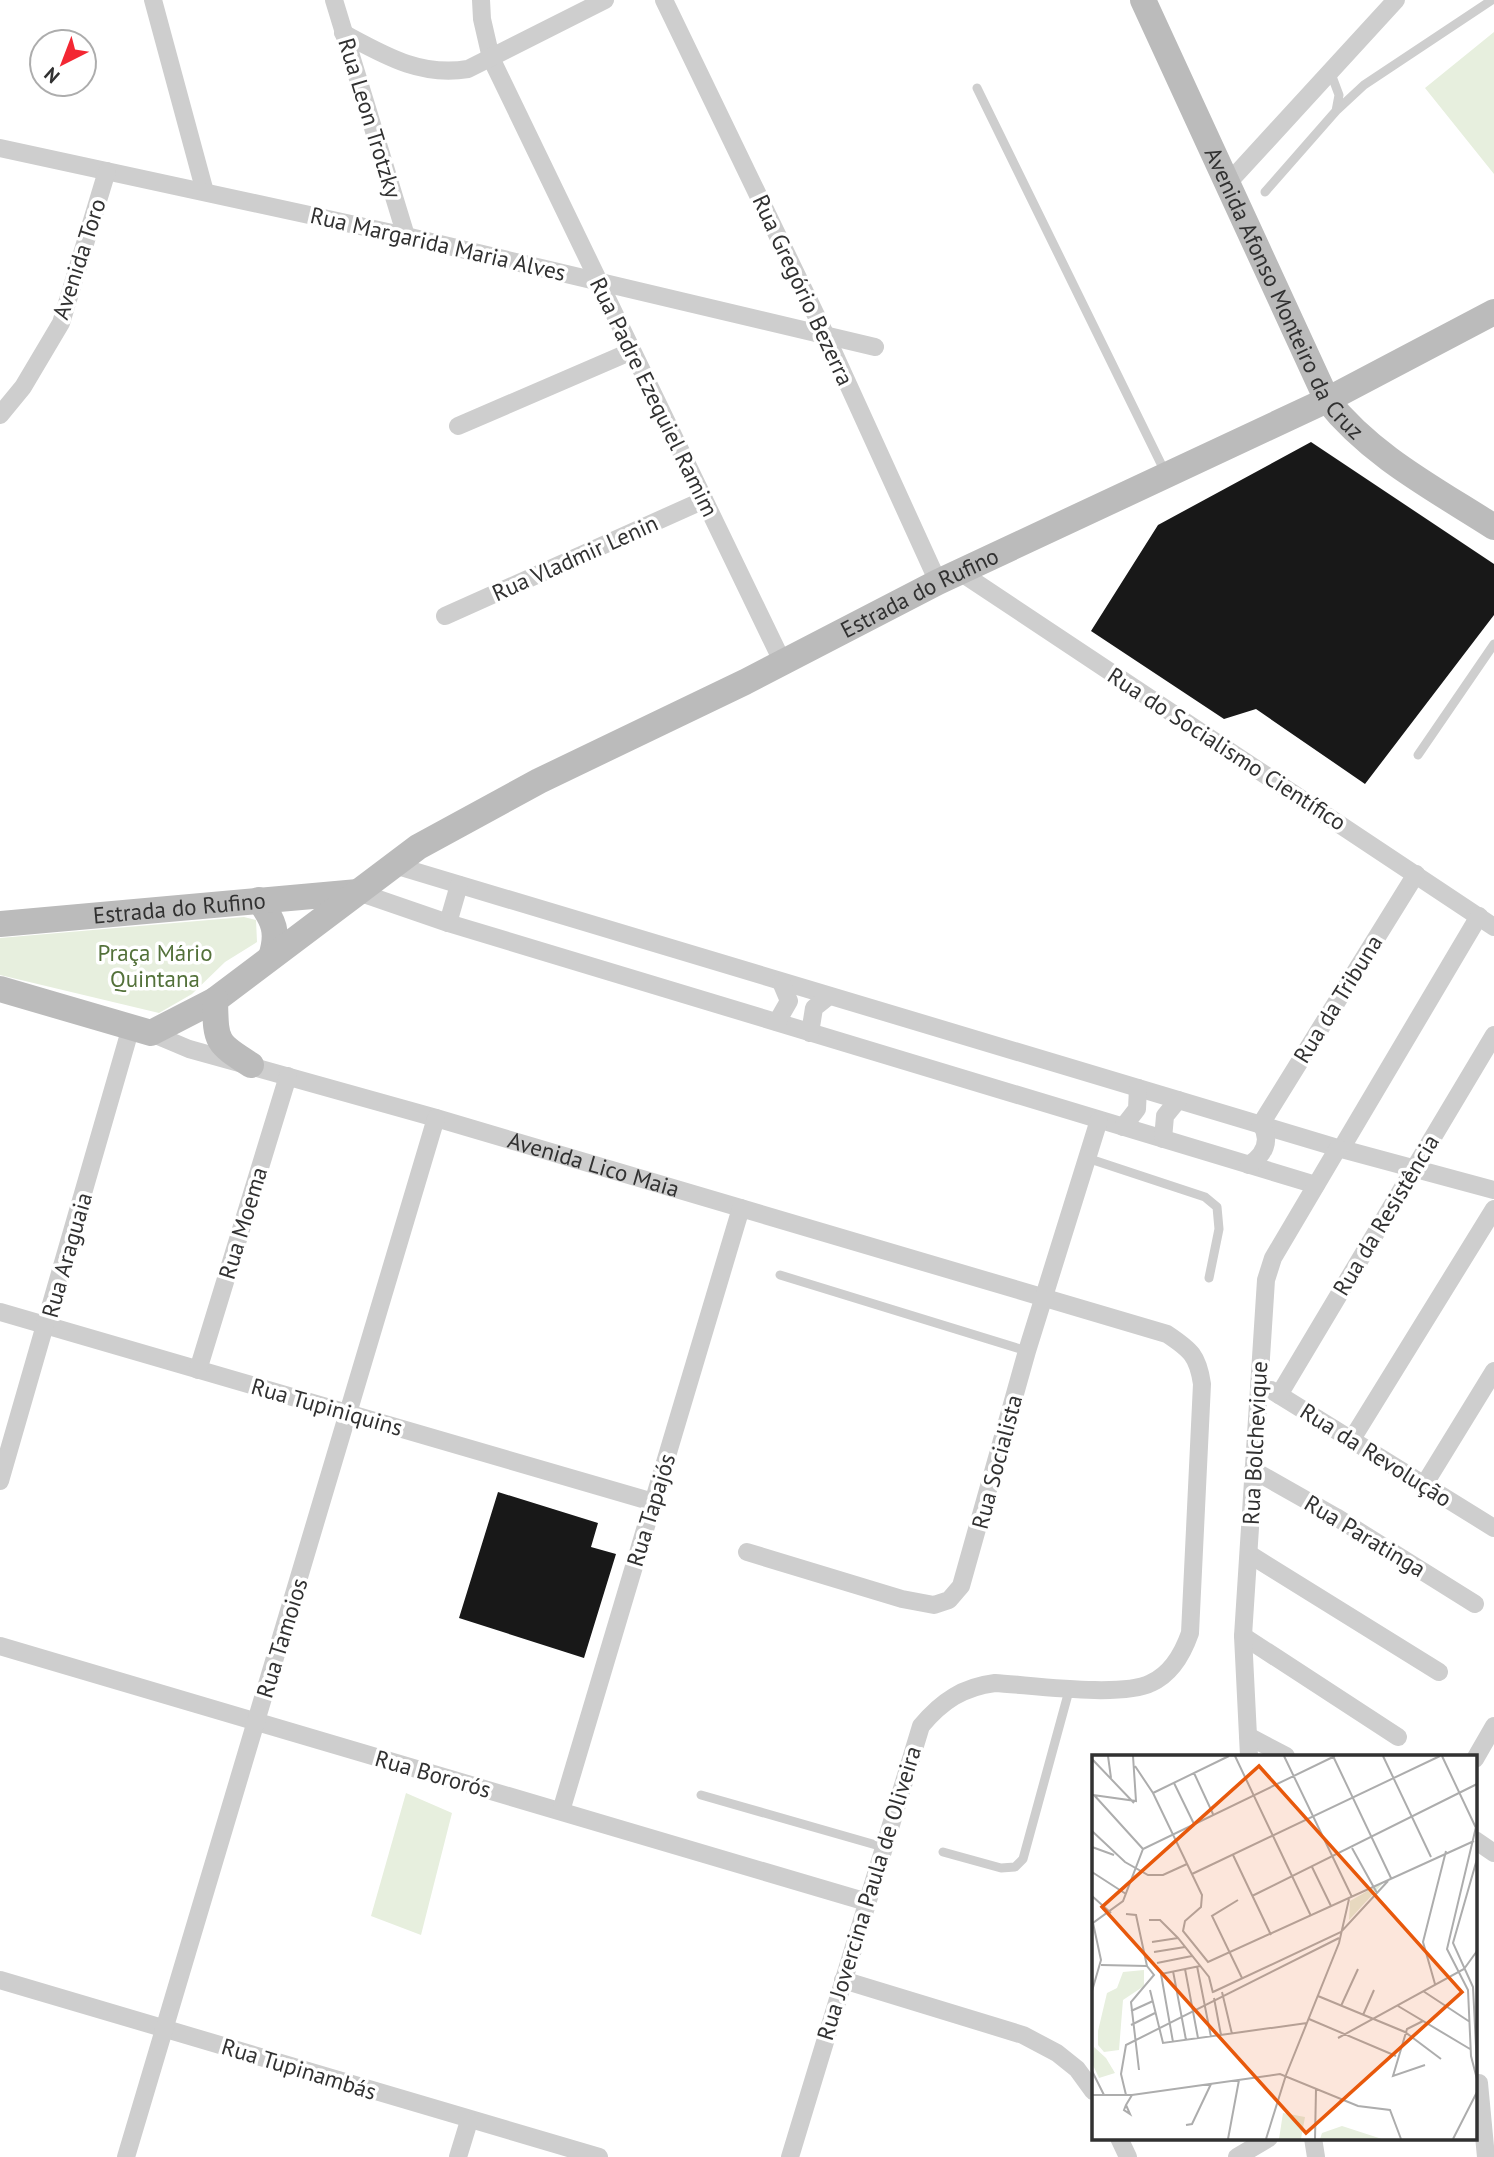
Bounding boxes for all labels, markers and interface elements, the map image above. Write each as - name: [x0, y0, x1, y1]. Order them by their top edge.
- north arrow: [28, 28, 98, 98]
- street label: Rua Leon Trotzky: [332, 34, 409, 202]
- text: N: [39, 63, 64, 89]
- street label: Avenida Afonso Monteiro da Cruz: [1199, 142, 1370, 445]
- street label: Rua Gregório Bezerra: [746, 190, 860, 390]
- street label: Avenida Toro: [45, 195, 112, 323]
- street label: Rua Margarida Maria Alves: [308, 200, 569, 287]
- street label: Rua Padre Ezequiel Ramim: [584, 273, 725, 521]
- street label: Rua Vladmir Lenin: [487, 508, 662, 607]
- street label: Estrada do Rufino: [835, 541, 1003, 644]
- street label: Rua do Socialismo Científico: [1103, 661, 1352, 837]
- street label: Estrada do Rufino: [92, 885, 267, 930]
- street label: Rua da Tribuna: [1287, 929, 1388, 1068]
- park label: Praça Mário Quintana: [97, 938, 213, 993]
- street label: Avenida Lico Maia: [504, 1125, 683, 1203]
- street label: Rua da Resistência: [1326, 1129, 1445, 1301]
- street label: Rua Moema: [212, 1163, 273, 1282]
- street label: Rua Araguaia: [35, 1189, 98, 1321]
- street label: Rua Bolchevique: [1236, 1360, 1273, 1525]
- street label: Rua Tupiniquins: [248, 1371, 406, 1442]
- street label: Rua Socialista: [965, 1392, 1028, 1532]
- street label: Rua da Revolução: [1295, 1396, 1458, 1513]
- street label: Rua Tapajós: [620, 1450, 681, 1570]
- street label: Rua Paratinga: [1299, 1488, 1431, 1583]
- street label: Rua Tamoios: [250, 1574, 313, 1701]
- street label: Rua Jovercina Paula de Oliveira: [810, 1742, 927, 2043]
- street label: Rua Bororós: [372, 1743, 494, 1804]
- inset map: [1092, 1755, 1476, 2140]
- street label: Rua Tupinambás: [218, 2031, 380, 2106]

